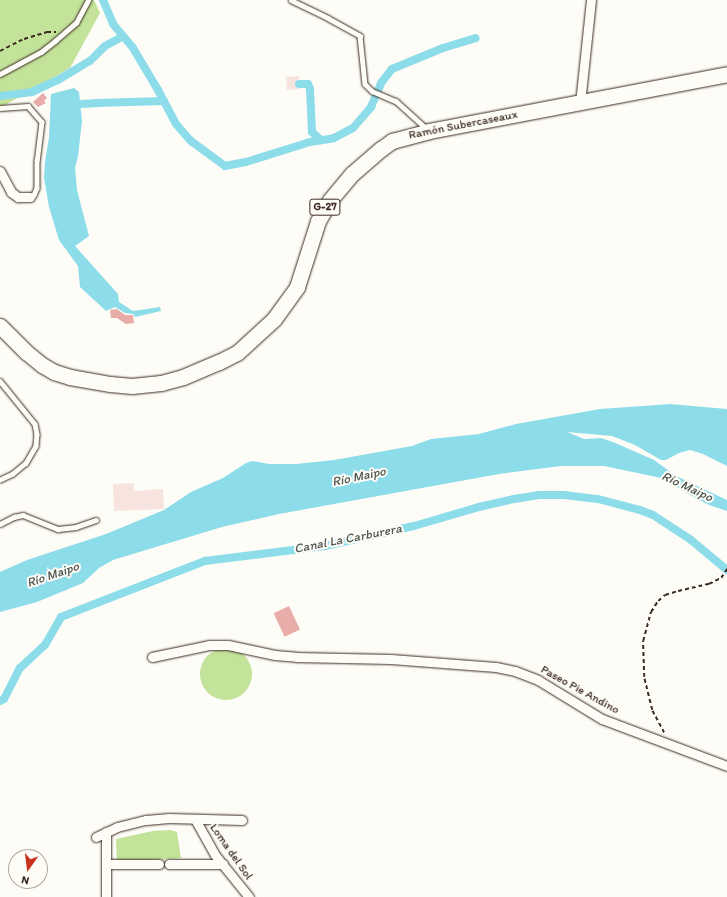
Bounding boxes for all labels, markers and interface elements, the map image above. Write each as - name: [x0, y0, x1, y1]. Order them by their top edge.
- street label: Ramón Subercaseaux: [408, 107, 518, 143]
- road number: G-27: [309, 198, 341, 216]
- water label: Río Maipo: [331, 464, 387, 490]
- water label: Río Maipo: [659, 468, 715, 506]
- water label: Canal La Carburera: [293, 521, 403, 557]
- water label: Río Maipo: [25, 559, 81, 591]
- street label: Paseo Pie Andino: [538, 662, 622, 718]
- street label: Loma del Sol: [206, 821, 256, 883]
- north arrow: [8, 849, 48, 889]
- text: N: [20, 873, 30, 887]

